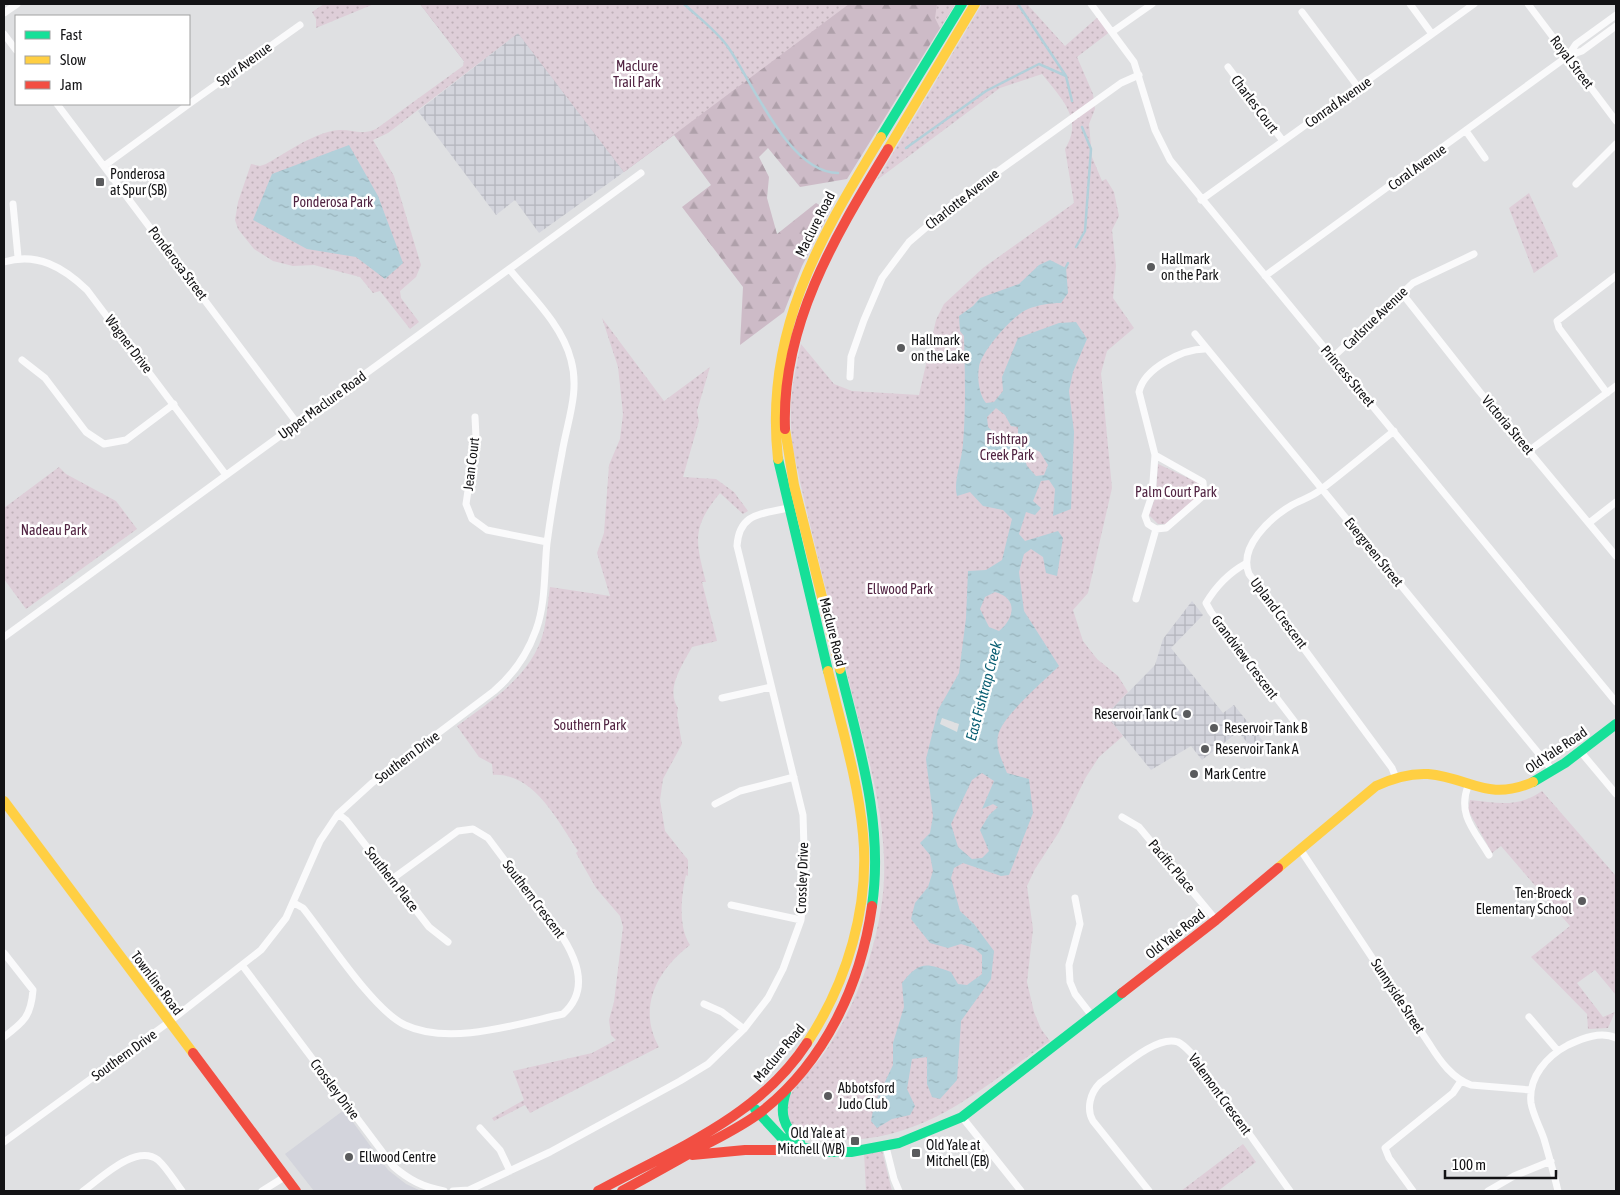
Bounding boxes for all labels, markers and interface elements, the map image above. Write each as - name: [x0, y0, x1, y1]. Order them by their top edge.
- legend: [15, 15, 190, 105]
- text: Fast: [60, 26, 82, 43]
- street label: Royal Street: [1547, 32, 1597, 92]
- street label: Spur Avenue: [213, 39, 275, 89]
- text: Slow: [60, 51, 86, 68]
- park label: Maclure Trail Park: [613, 58, 661, 90]
- street label: Charles Court: [1228, 72, 1282, 136]
- street label: Conrad Avenue: [1302, 73, 1374, 131]
- text: Jam: [60, 76, 83, 93]
- street label: Coral Avenue: [1385, 141, 1449, 193]
- street label: Charlotte Avenue: [922, 165, 1002, 233]
- place label: Ponderosa at Spur (SB): [110, 166, 167, 198]
- marker: Ponderosa at Spur (SB): [94, 176, 106, 188]
- street label: Maclure Road: [792, 189, 838, 259]
- park label: Ponderosa Park: [293, 194, 373, 210]
- street label: Ponderosa Street: [145, 223, 211, 303]
- place label: Hallmark on the Park: [1161, 251, 1219, 283]
- marker: Hallmark on the Park: [1145, 261, 1157, 273]
- street label: Carlsrue Avenue: [1339, 283, 1411, 353]
- street label: Wagner Drive: [102, 312, 156, 376]
- place label: Hallmark on the Lake: [911, 332, 970, 364]
- marker: Hallmark on the Lake: [895, 342, 907, 354]
- street label: Princess Street: [1318, 342, 1378, 410]
- street label: Upper Maclure Road: [275, 368, 369, 442]
- street label: Victoria Street: [1479, 392, 1537, 458]
- park label: Fishtrap Creek Park: [980, 431, 1034, 463]
- street label: Jean Court: [460, 436, 482, 492]
- park label: Palm Court Park: [1135, 484, 1217, 500]
- street label: Evergreen Street: [1341, 514, 1407, 590]
- park label: Nadeau Park: [21, 522, 87, 538]
- street label: Upland Crescent: [1247, 574, 1311, 652]
- park label: Ellwood Park: [867, 581, 933, 597]
- street label: Maclure Road: [817, 596, 849, 668]
- street label: Grandview Crescent: [1208, 612, 1282, 702]
- water label: East Fishtrap Creek: [962, 639, 1005, 742]
- place label: Reservoir Tank C: [1094, 706, 1178, 722]
- marker: Reservoir Tank C: [1181, 708, 1193, 720]
- park label: Southern Park: [554, 717, 626, 733]
- place label: Reservoir Tank B: [1224, 720, 1308, 736]
- marker: Reservoir Tank B: [1208, 722, 1220, 734]
- street label: Old Yale Road: [1522, 724, 1590, 776]
- street label: Southern Drive: [372, 728, 442, 786]
- place label: Reservoir Tank A: [1215, 741, 1299, 757]
- marker: Reservoir Tank A: [1199, 743, 1211, 755]
- place label: Mark Centre: [1204, 766, 1266, 782]
- marker: Mark Centre: [1188, 768, 1200, 780]
- street label: Pacific Place: [1145, 836, 1199, 896]
- street label: Crossley Drive: [793, 842, 811, 914]
- street label: Southern Place: [362, 843, 422, 915]
- street label: Southern Crescent: [500, 857, 568, 941]
- place label: Ten-Broeck Elementary School: [1476, 885, 1572, 917]
- marker: Ten-Broeck Elementary School: [1576, 895, 1588, 907]
- street label: Old Yale Road: [1142, 906, 1208, 962]
- street label: Townline Road: [128, 948, 186, 1018]
- street label: Sunnyside Street: [1368, 956, 1428, 1036]
- street label: Maclure Road: [750, 1021, 808, 1085]
- street label: Southern Drive: [88, 1026, 160, 1084]
- street label: Valemont Crescent: [1185, 1050, 1255, 1138]
- street label: Crossley Drive: [307, 1056, 363, 1122]
- place label: Abbotsford Judo Club: [838, 1080, 895, 1112]
- marker: Abbotsford Judo Club: [822, 1090, 834, 1102]
- place label: Old Yale at Mitchell (WB): [777, 1125, 845, 1157]
- marker: Old Yale at Mitchell (WB): [849, 1135, 861, 1147]
- place label: Old Yale at Mitchell (EB): [926, 1137, 989, 1169]
- marker: Old Yale at Mitchell (EB): [910, 1147, 922, 1159]
- scale bar: [1445, 1148, 1556, 1180]
- place label: Ellwood Centre: [359, 1149, 436, 1165]
- marker: Ellwood Centre: [343, 1151, 355, 1163]
- text: 100 m: [1452, 1156, 1486, 1173]

